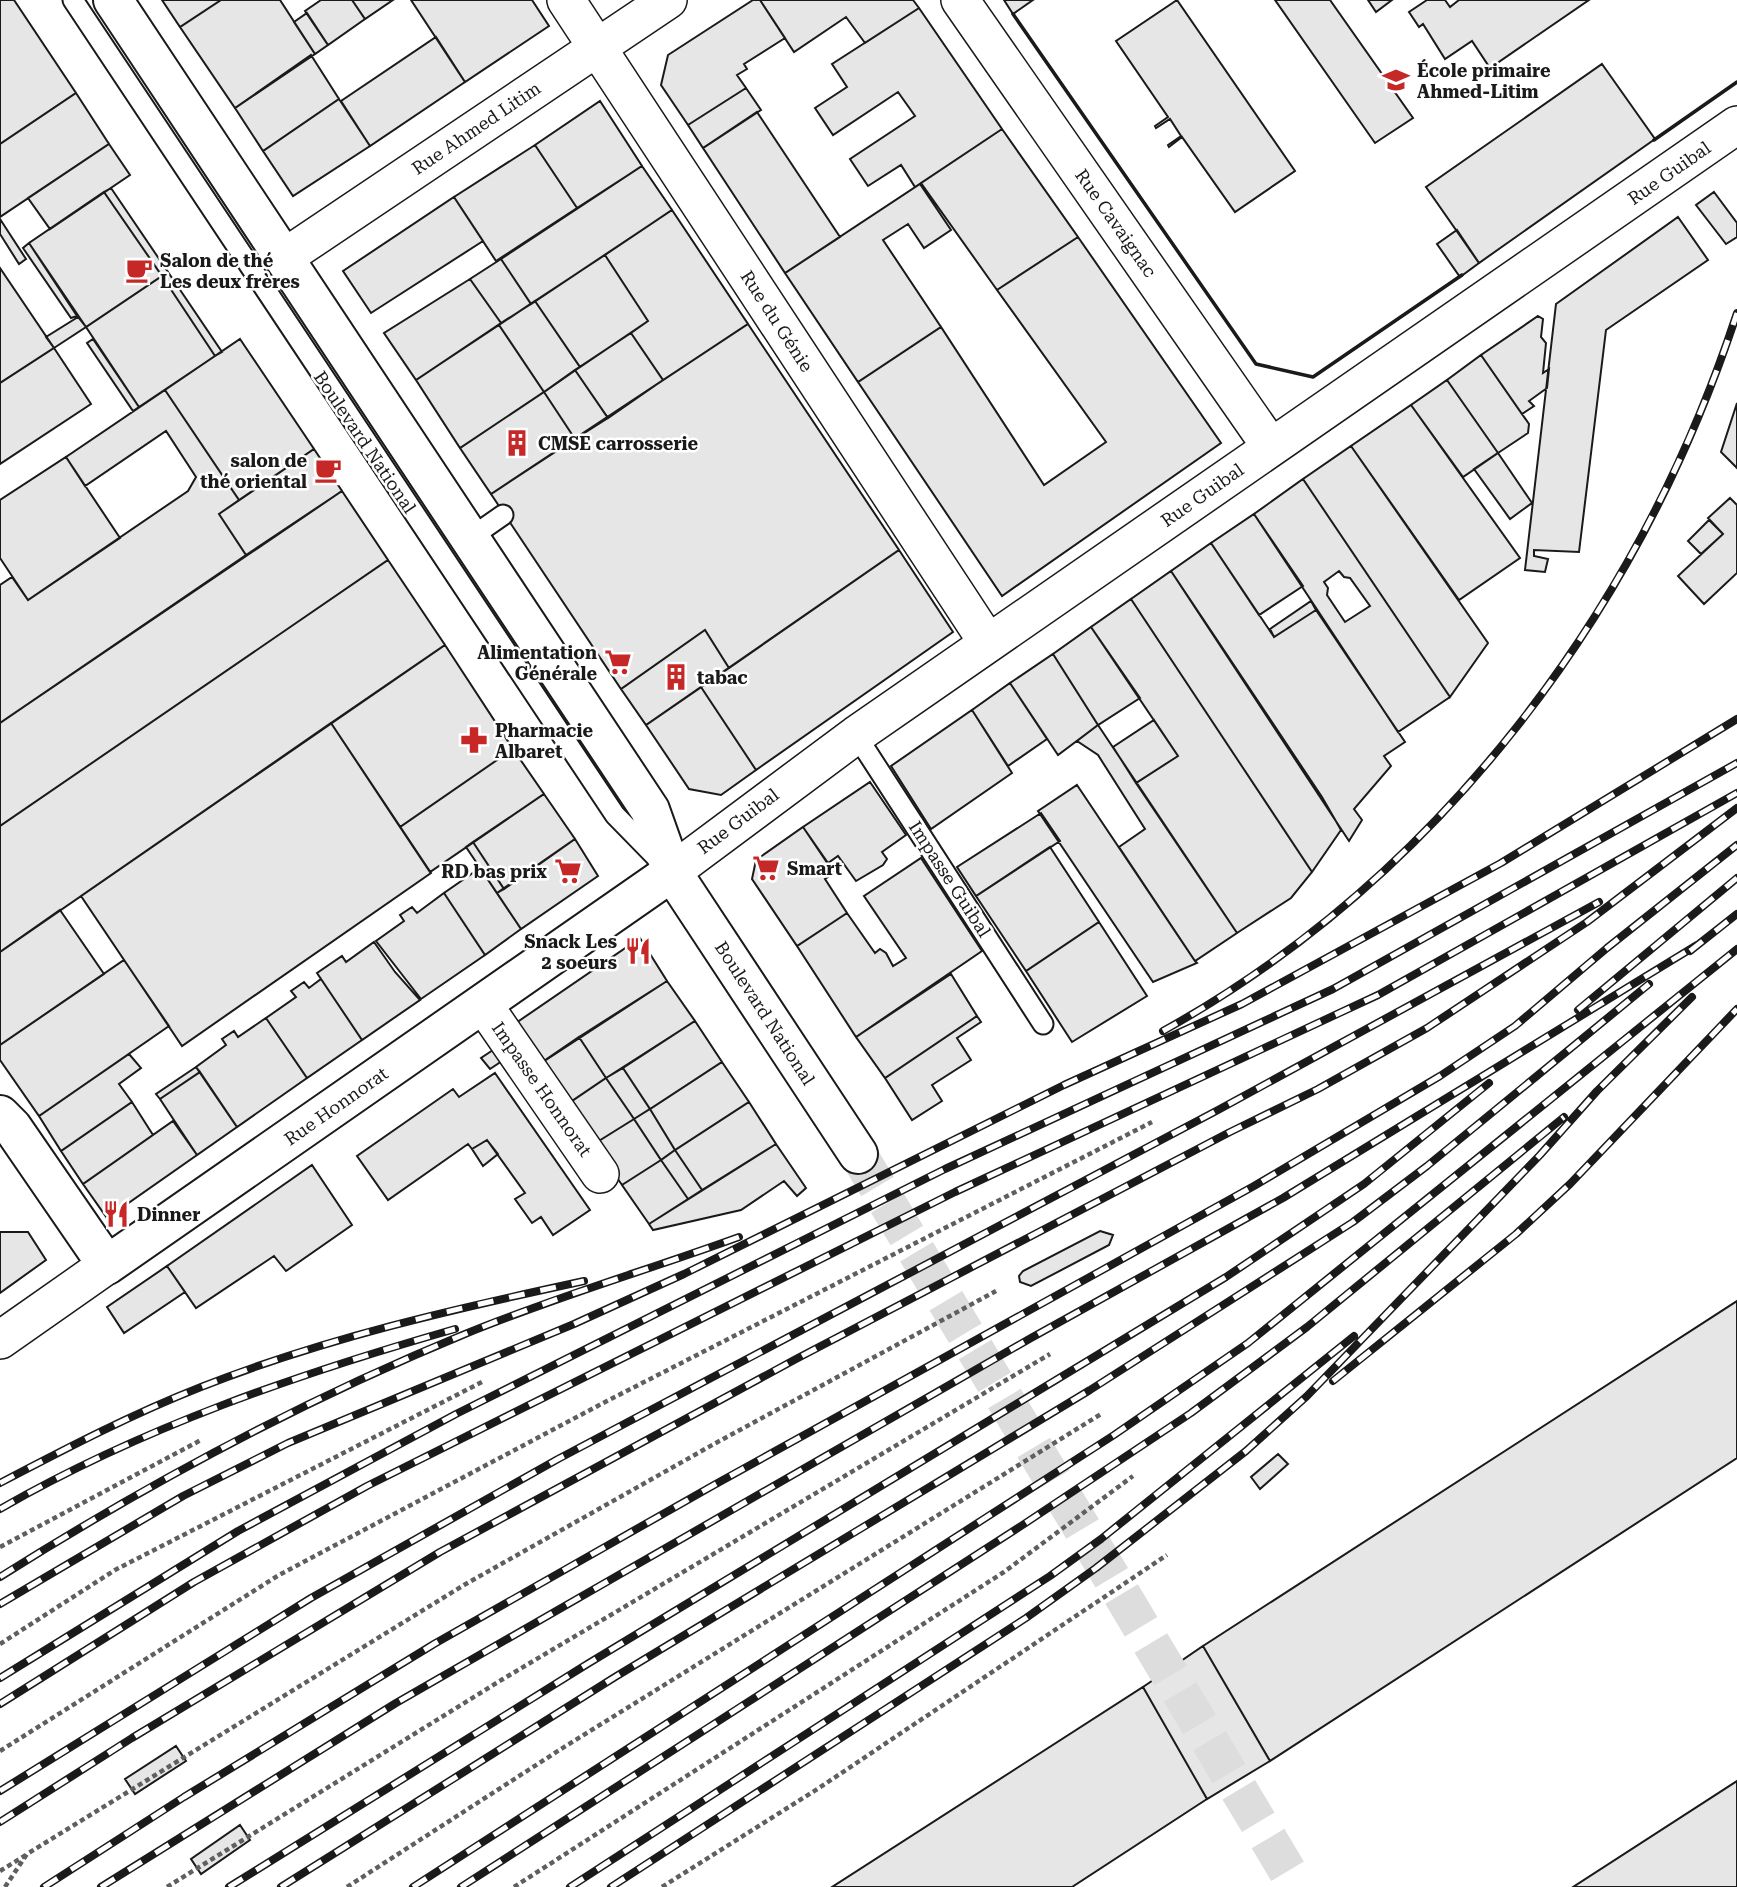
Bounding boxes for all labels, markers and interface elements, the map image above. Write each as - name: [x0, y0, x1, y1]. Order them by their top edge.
- place label: École primaire Ahmed-Litim: [1417, 59, 1551, 102]
- school or university icon: École primaire Ahmed-Litim: [1381, 65, 1411, 95]
- street label: Rue Ahmed Litim: [408, 77, 544, 179]
- street label: Rue Guibal: [1624, 137, 1715, 209]
- street label: Rue Cavaignac: [1071, 165, 1161, 281]
- place label: Salon de thé Les deux frères: [160, 250, 300, 292]
- cafe icon: Salon de thé Les deux frères: [124, 255, 154, 285]
- street label: Rue du Génie: [736, 266, 818, 376]
- street label: Boulevard National: [310, 367, 421, 517]
- building icon: CMSE carrosserie: [502, 428, 532, 458]
- place label: CMSE carrosserie: [538, 433, 699, 454]
- place label: salon de thé oriental: [200, 450, 307, 492]
- cafe icon: salon de thé oriental: [313, 455, 343, 485]
- street label: Rue Guibal: [1157, 459, 1248, 531]
- place label: Alimentation Générale: [477, 642, 597, 684]
- supermarket icon: Alimentation Générale: [603, 647, 633, 677]
- building icon: tabac: [661, 662, 691, 692]
- place label: tabac: [697, 667, 748, 688]
- place label: Pharmacie Albaret: [495, 720, 593, 762]
- pharmacy icon: Pharmacie Albaret: [459, 725, 489, 755]
- street label: Rue Guibal: [693, 783, 783, 858]
- street label: Impasse Guibal: [905, 817, 996, 941]
- supermarket icon: Smart: [751, 853, 781, 883]
- supermarket icon: RD bas prix: [553, 856, 583, 886]
- place label: Smart: [787, 858, 842, 879]
- place label: RD bas prix: [441, 861, 547, 882]
- place label: Snack Les 2 soeurs: [524, 931, 617, 973]
- restaurant icon: Snack Les 2 soeurs: [623, 936, 653, 966]
- street label: Boulevard National: [711, 937, 820, 1089]
- street label: Impasse Honnorat: [488, 1018, 597, 1161]
- street label: Rue Honnorat: [280, 1062, 392, 1149]
- restaurant icon: Dinner: [101, 1199, 131, 1229]
- place label: Dinner: [137, 1204, 200, 1225]

